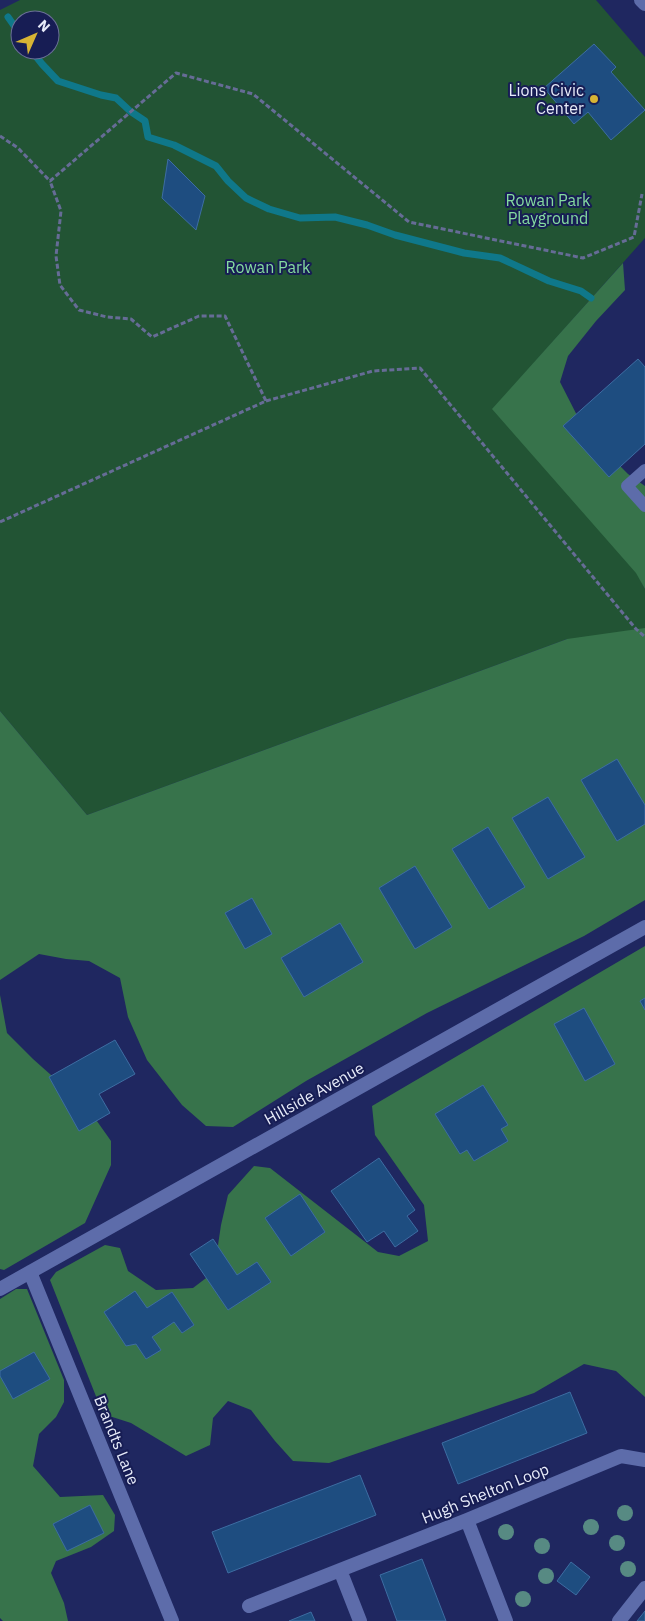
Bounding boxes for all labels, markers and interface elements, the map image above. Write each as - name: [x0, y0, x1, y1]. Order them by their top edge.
- north arrow: [10, 10, 60, 60]
- text: N: [34, 16, 54, 36]
- place label: Lions Civic Center: [509, 80, 584, 118]
- marker: Lions Civic Center: [588, 93, 600, 105]
- park label: Rowan Park Playground: [506, 190, 591, 228]
- park label: Rowan Park: [226, 257, 311, 277]
- street label: Hillside Avenue: [261, 1057, 368, 1129]
- street label: Brandts Lane: [90, 1392, 144, 1488]
- street label: Hugh Shelton Loop: [418, 1458, 552, 1528]

